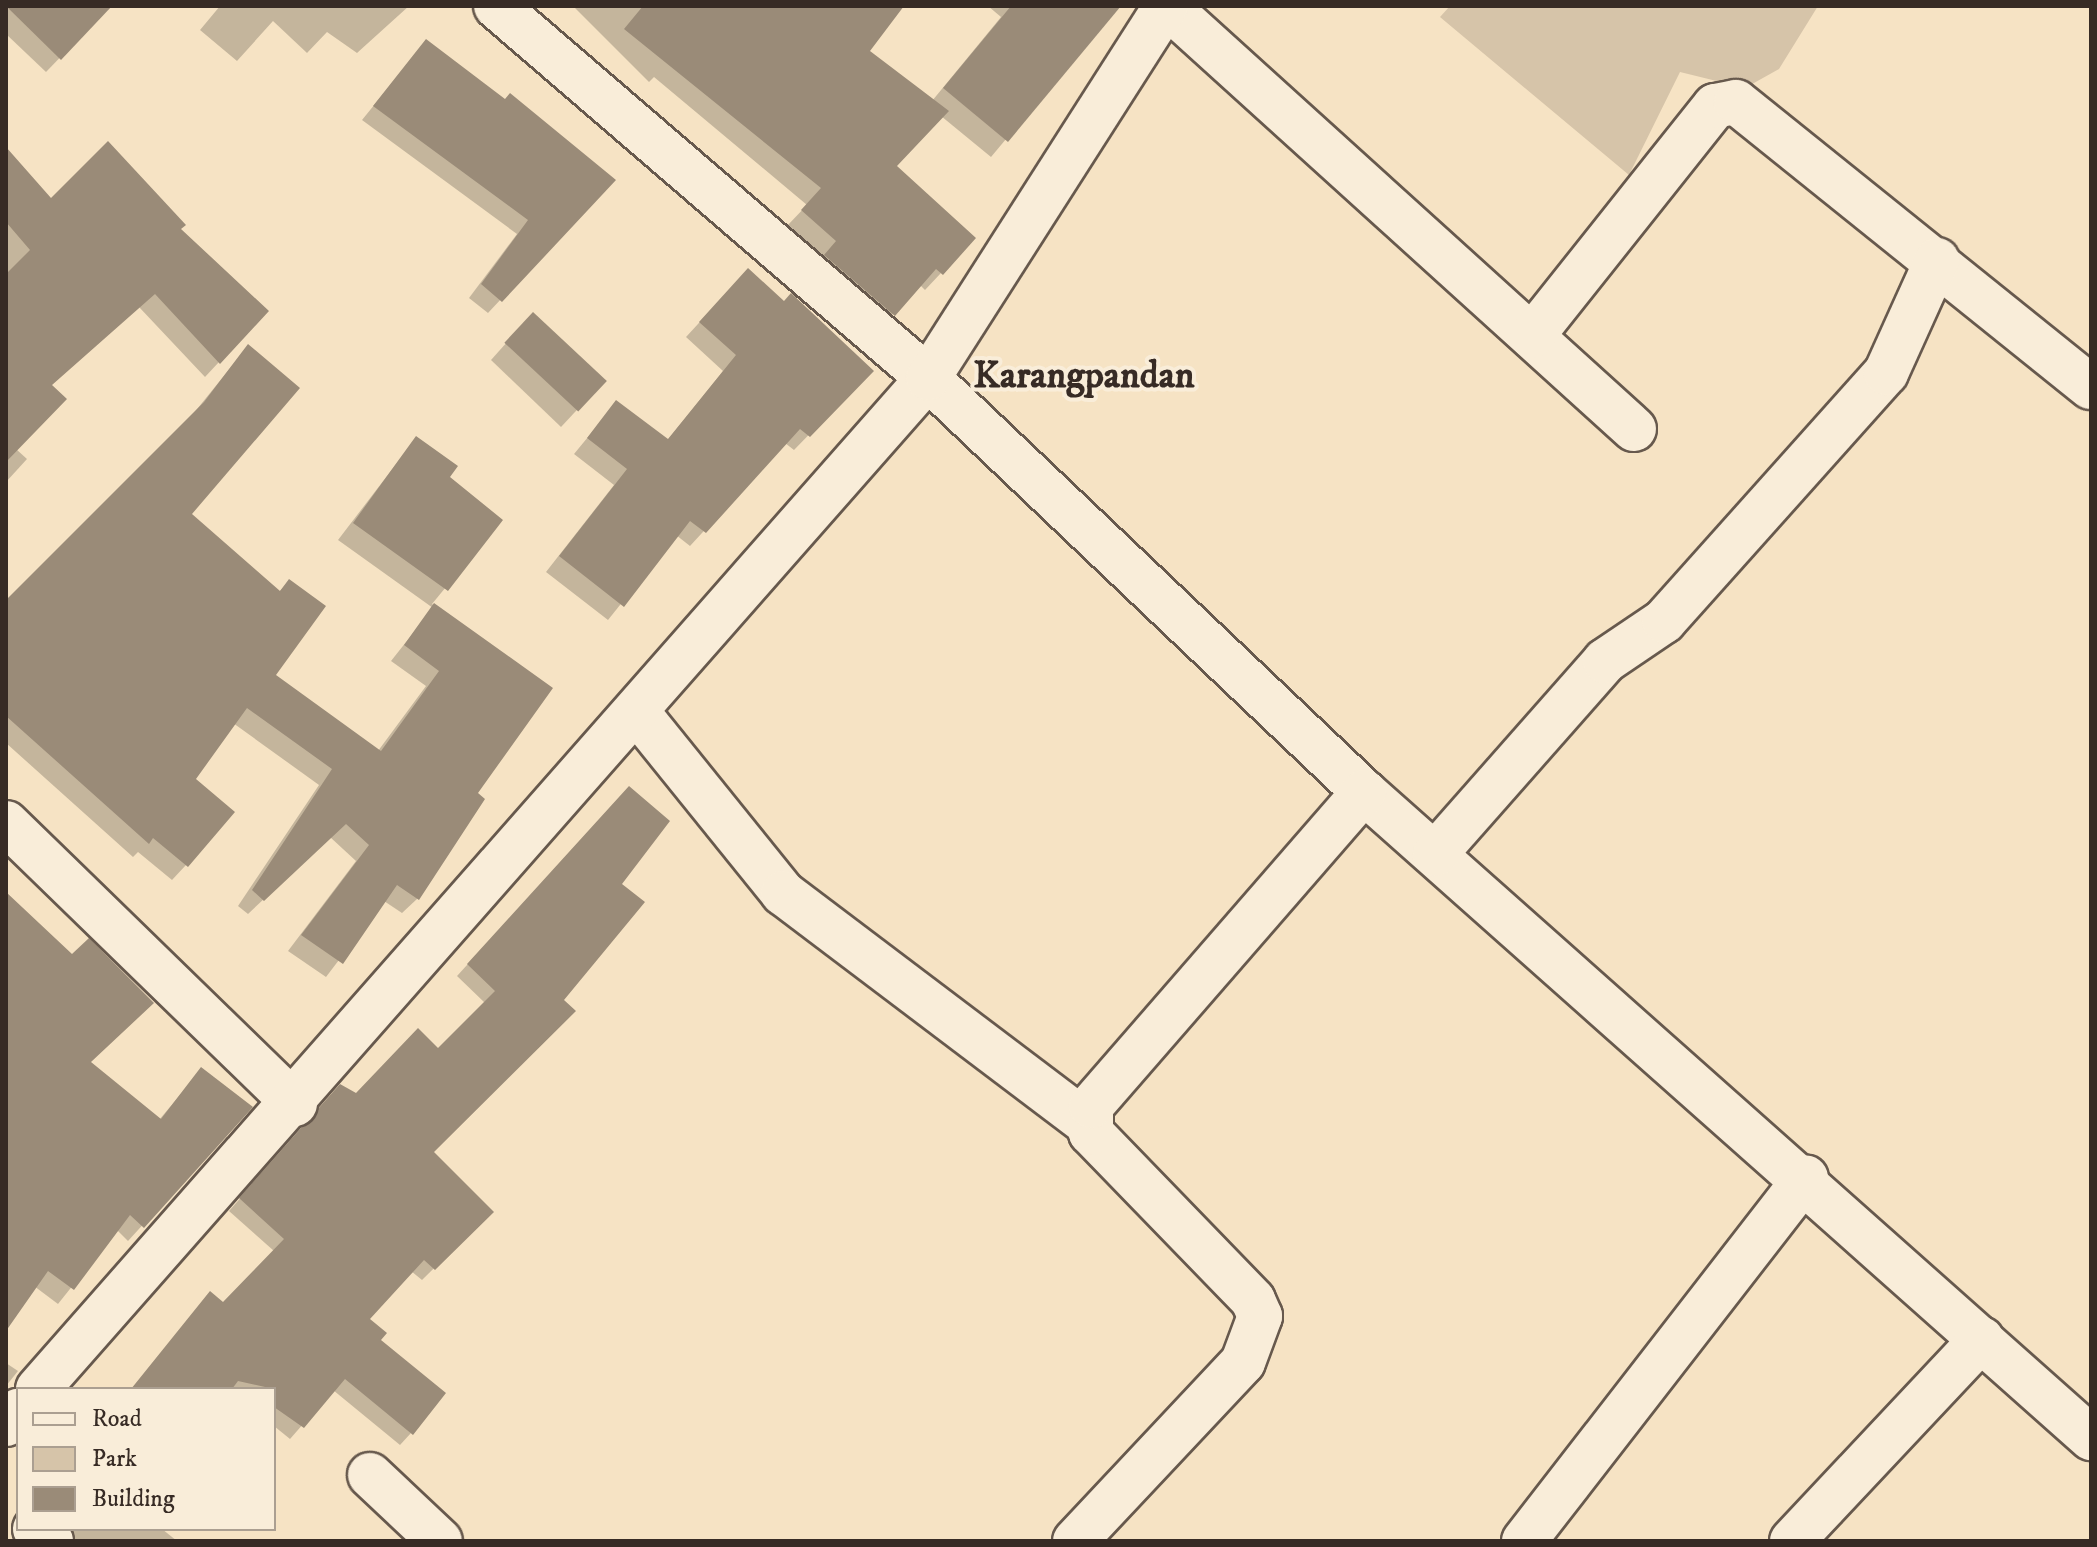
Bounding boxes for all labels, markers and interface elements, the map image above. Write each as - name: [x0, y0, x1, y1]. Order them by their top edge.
- district label: Karangpandan: [973, 354, 1195, 400]
- legend: [16, 1387, 276, 1531]
- text: Road: [92, 1404, 142, 1434]
- text: Park: [92, 1444, 137, 1474]
- text: Building: [92, 1484, 175, 1514]

